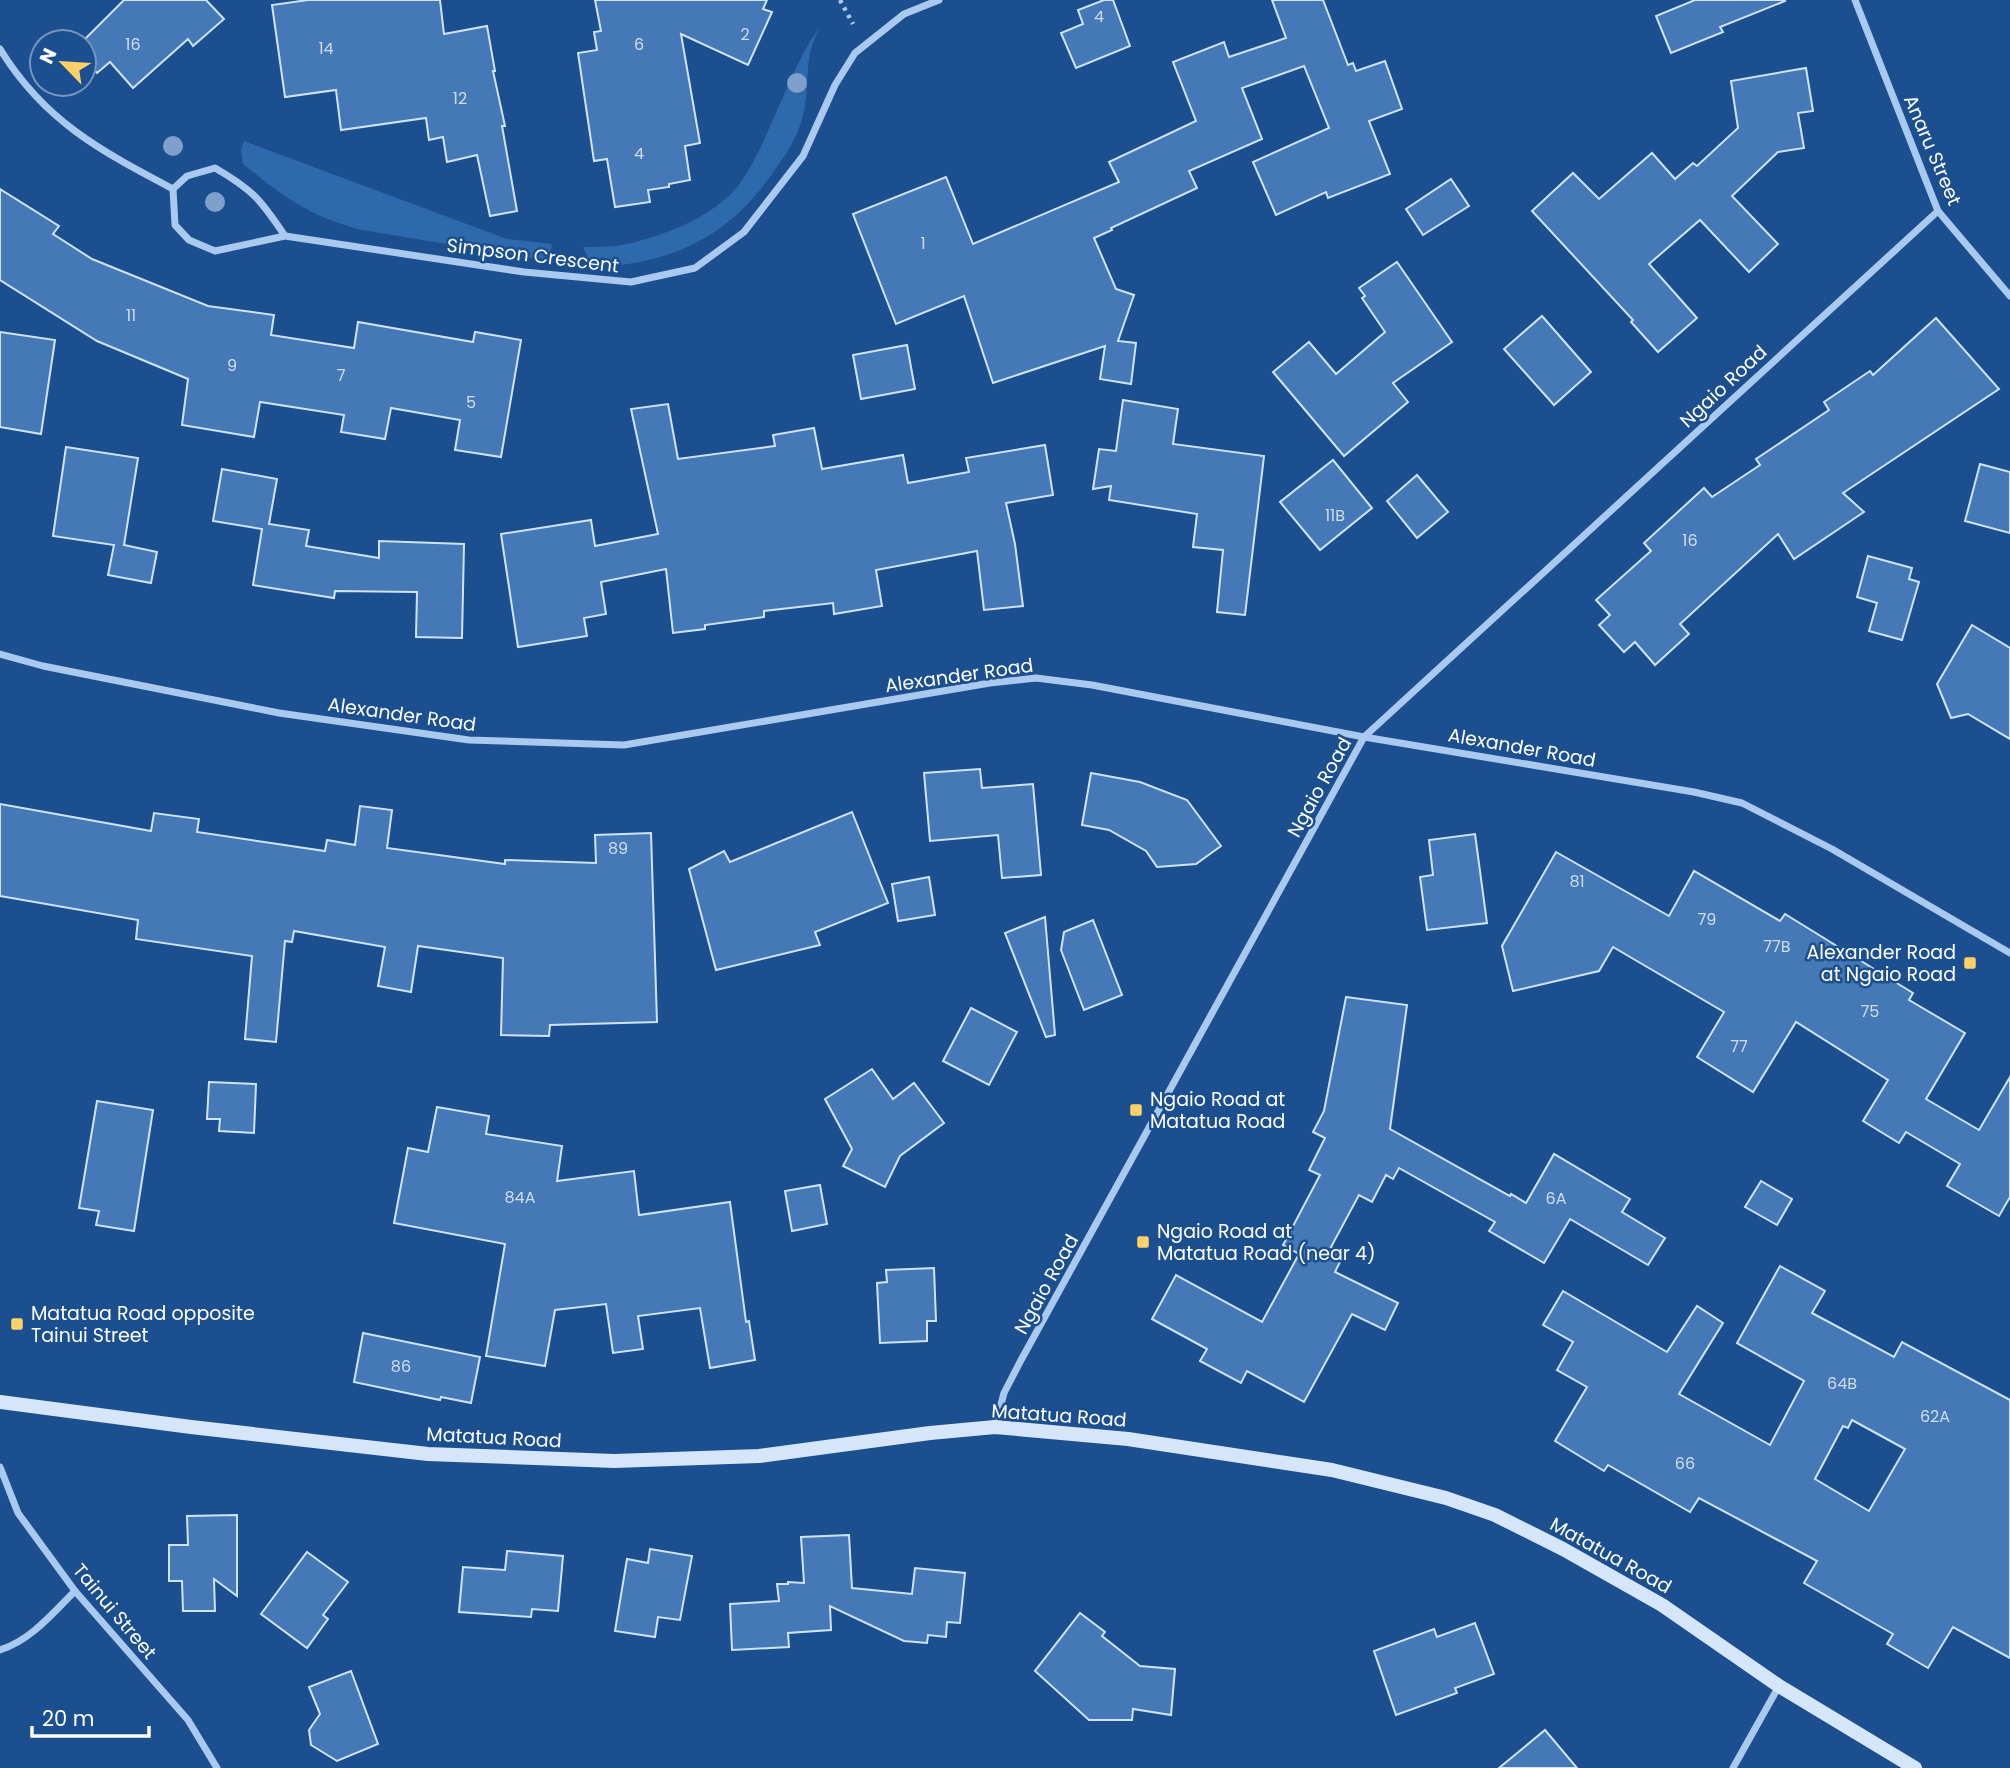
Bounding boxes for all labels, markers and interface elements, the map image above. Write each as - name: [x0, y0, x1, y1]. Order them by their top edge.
- house number: 4: [1094, 5, 1104, 28]
- house number: 2: [740, 23, 750, 46]
- north arrow: [28, 28, 98, 98]
- house number: 16: [125, 33, 141, 56]
- house number: 6: [634, 33, 644, 56]
- house number: 14: [318, 37, 334, 60]
- text: N: [33, 44, 63, 68]
- house number: 12: [453, 87, 467, 110]
- street label: Anaru Street: [1897, 91, 1968, 210]
- house number: 4: [634, 142, 644, 165]
- street label: Simpson Crescent: [445, 232, 621, 279]
- house number: 1: [920, 232, 926, 255]
- house number: 11: [126, 304, 136, 327]
- street label: Ngaio Road: [1674, 339, 1773, 434]
- house number: 9: [227, 354, 237, 377]
- house number: 7: [337, 364, 346, 387]
- house number: 5: [466, 391, 476, 414]
- house number: 11B: [1325, 504, 1345, 527]
- house number: 16: [1682, 529, 1698, 552]
- street label: Alexander Road: [883, 652, 1035, 699]
- street label: Alexander Road: [326, 691, 478, 738]
- street label: Alexander Road: [1446, 721, 1598, 774]
- street label: Ngaio Road: [1281, 732, 1358, 842]
- house number: 89: [608, 837, 628, 860]
- house number: 81: [1569, 870, 1585, 893]
- house number: 79: [1698, 908, 1716, 931]
- house number: 77B: [1763, 935, 1791, 958]
- place label: Alexander Road at Ngaio Road: [1806, 939, 1956, 988]
- marker: Alexander Road at Ngaio Road: [1962, 955, 1978, 971]
- house number: 75: [1861, 1000, 1879, 1023]
- house number: 77: [1730, 1035, 1748, 1058]
- place label: Ngaio Road at Matatua Road: [1150, 1086, 1285, 1135]
- marker: Ngaio Road at Matatua Road: [1128, 1102, 1144, 1118]
- house number: 84A: [505, 1186, 536, 1209]
- house number: 6A: [1546, 1187, 1567, 1210]
- place label: Ngaio Road at Matatua Road (near 4): [1157, 1218, 1376, 1267]
- street label: Ngaio Road: [1008, 1229, 1085, 1339]
- marker: Ngaio Road at Matatua Road (near 4): [1135, 1234, 1151, 1250]
- place label: Matatua Road opposite Tainui Street: [31, 1300, 255, 1349]
- marker: Matatua Road opposite Tainui Street: [9, 1316, 25, 1332]
- house number: 86: [391, 1355, 411, 1378]
- house number: 64B: [1827, 1372, 1857, 1395]
- street label: Matatua Road: [991, 1397, 1127, 1434]
- house number: 62A: [1920, 1405, 1950, 1428]
- street label: Matatua Road: [426, 1420, 562, 1455]
- house number: 66: [1675, 1452, 1695, 1475]
- street label: Matatua Road: [1545, 1511, 1676, 1600]
- street label: Tainui Street: [67, 1558, 163, 1665]
- scale bar: [32, 1694, 149, 1738]
- text: 20 m: [42, 1704, 95, 1733]

